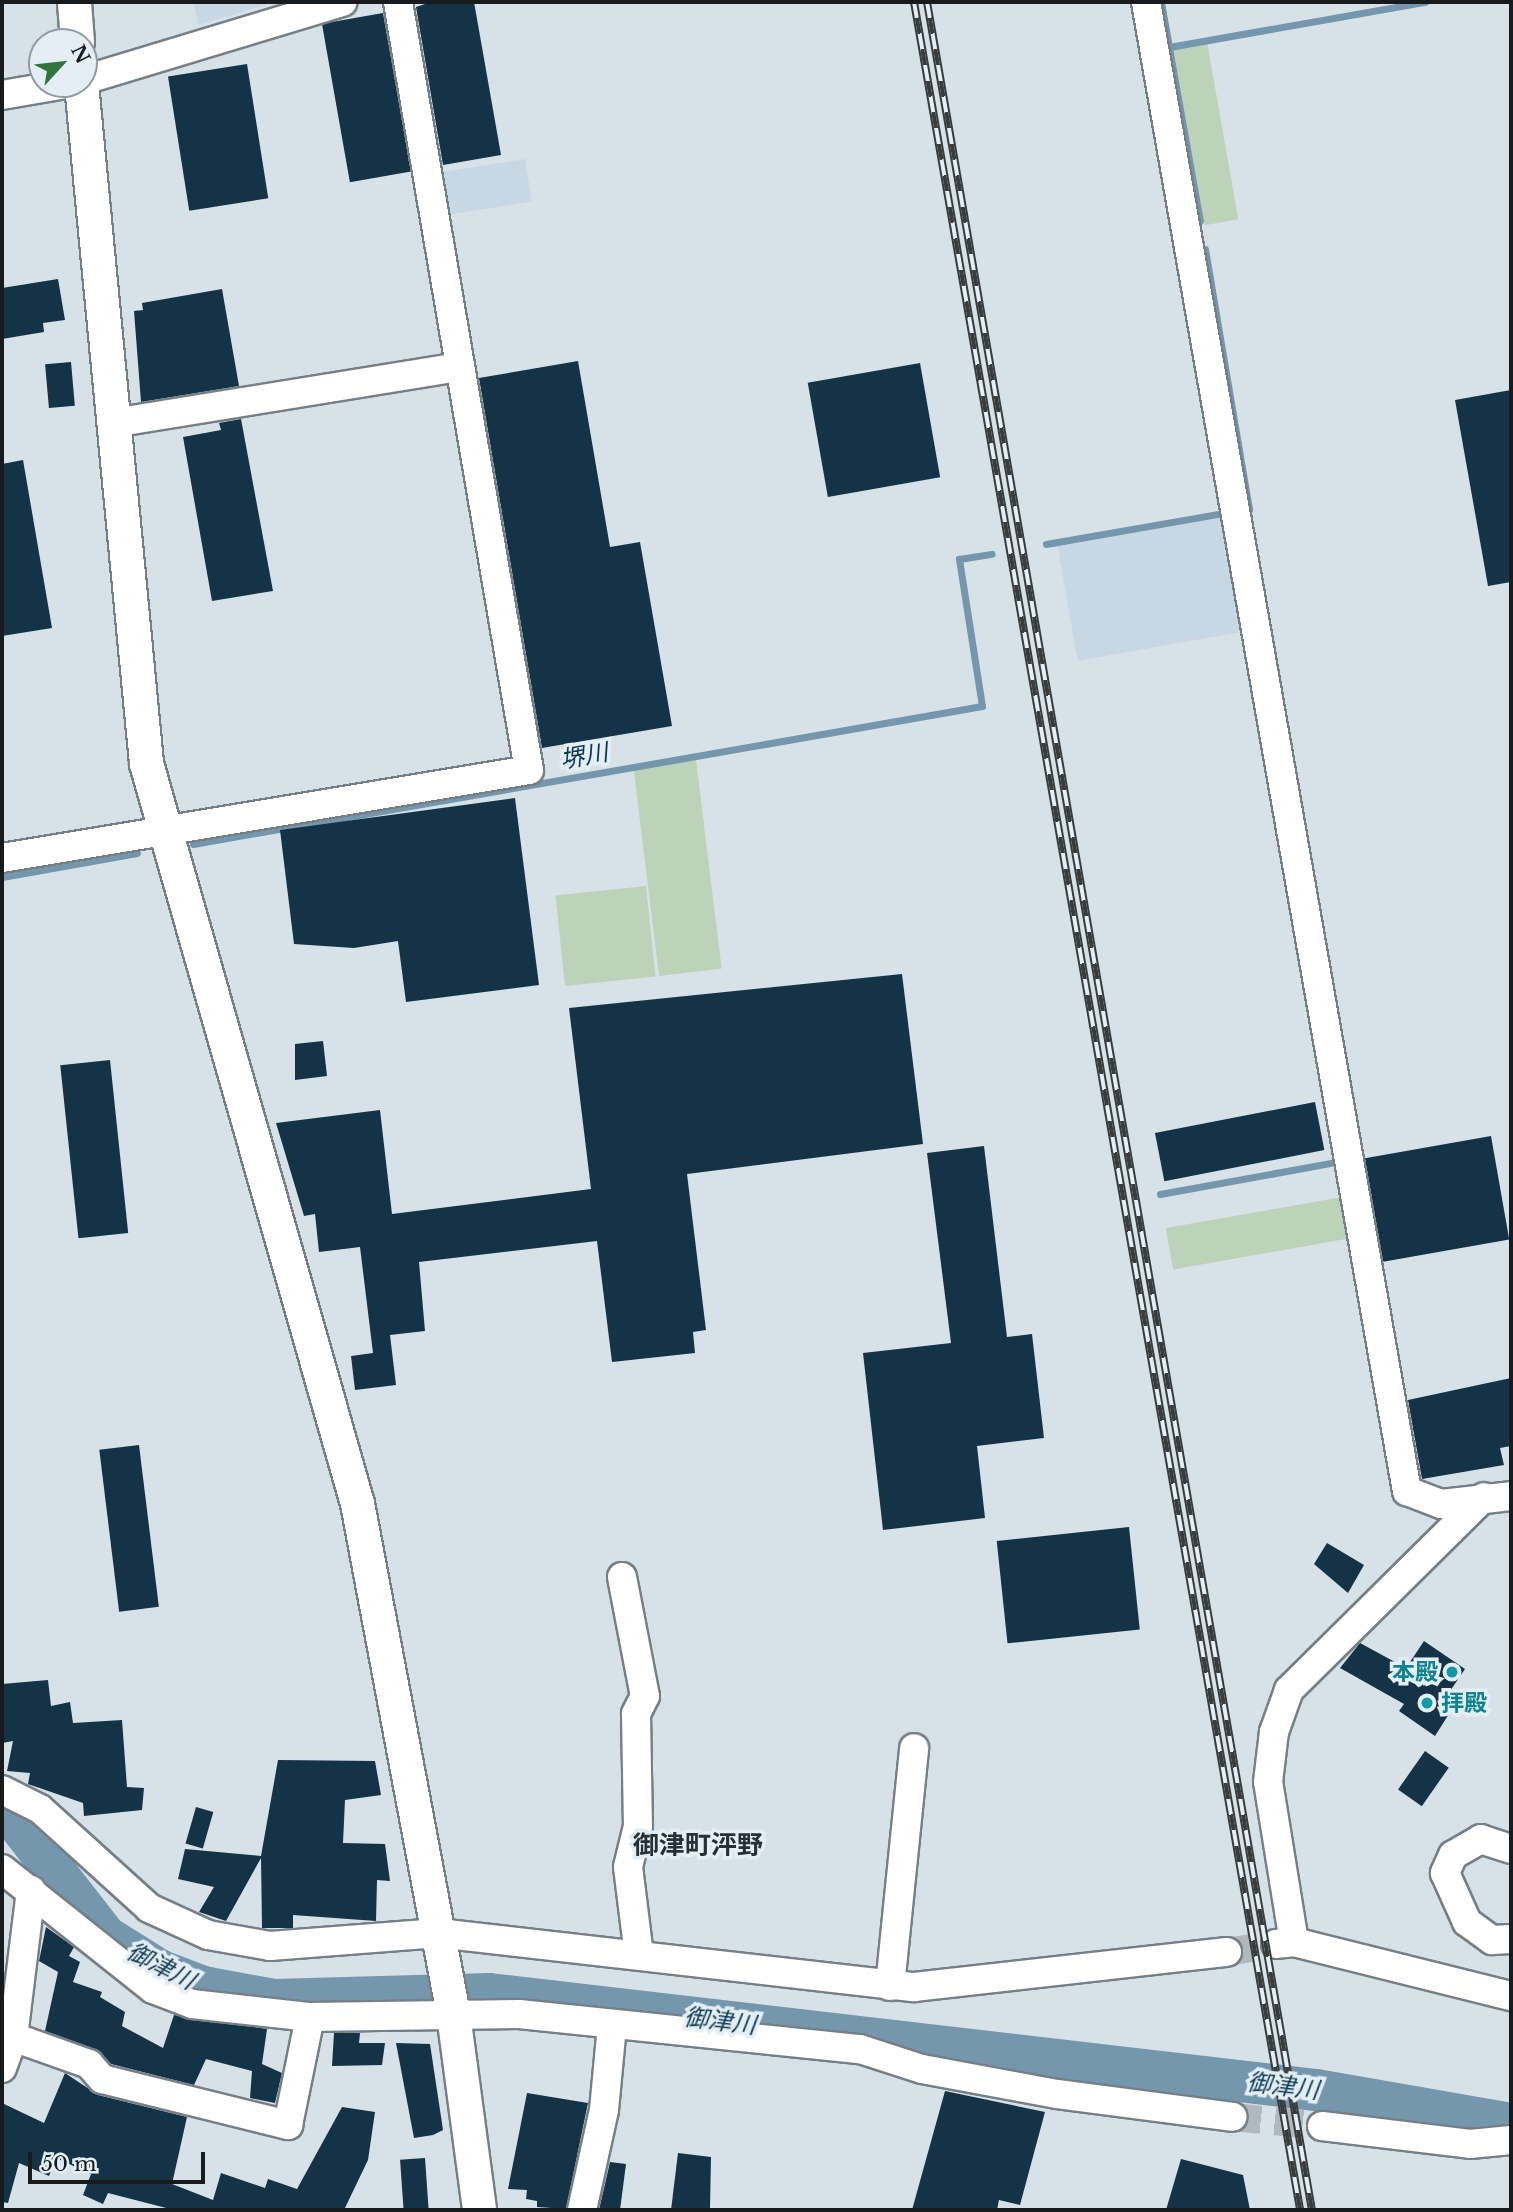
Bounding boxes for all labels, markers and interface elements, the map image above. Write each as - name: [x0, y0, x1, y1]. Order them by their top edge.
- north arrow: [28, 28, 98, 98]
- text: N: [66, 41, 95, 67]
- water label: 堺川: [558, 738, 610, 774]
- place label: 本殿: [1392, 1658, 1438, 1686]
- marker: 本殿: [1444, 1664, 1460, 1680]
- place label: 拝殿: [1441, 1689, 1487, 1717]
- marker: 拝殿: [1419, 1695, 1435, 1711]
- district label: 御津町泙野: [633, 1830, 763, 1862]
- water label: 御津川: [122, 1937, 200, 1995]
- water label: 御津川: [683, 2002, 757, 2040]
- water label: 御津川: [1246, 2067, 1320, 2105]
- scale bar: [32, 2138, 208, 2182]
- text: 50 m: [41, 2151, 96, 2177]

